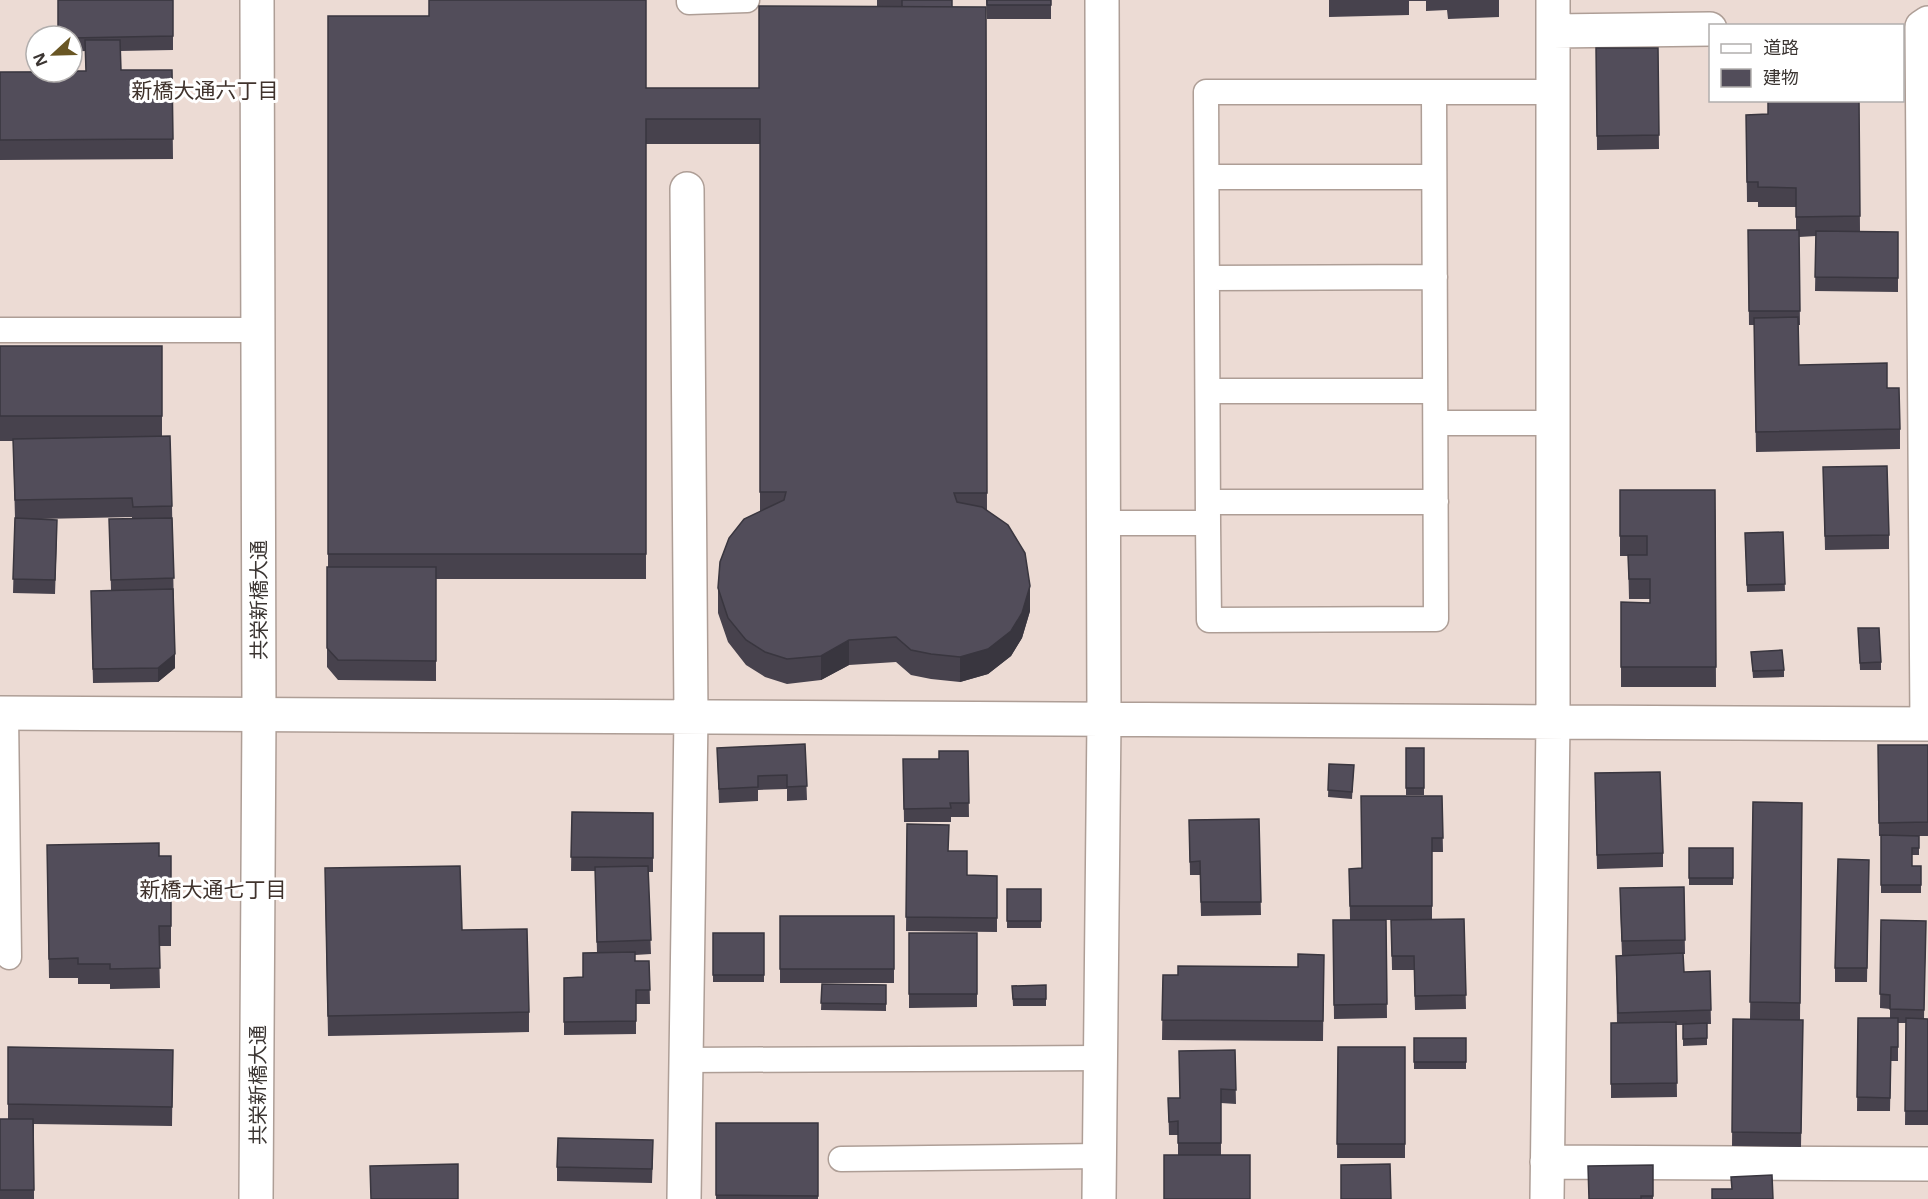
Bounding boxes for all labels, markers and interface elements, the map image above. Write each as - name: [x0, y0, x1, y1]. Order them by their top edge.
- north arrow: [24, 24, 84, 84]
- legend: [1709, 24, 1904, 102]
- text: 道路: [1763, 35, 1799, 59]
- text: N: [27, 49, 53, 70]
- text: 建物: [1763, 65, 1799, 89]
- district label: 新橋大通六丁目: [132, 76, 279, 104]
- street label: 共栄新橋大通: [245, 540, 272, 660]
- district label: 新橋大通七丁目: [140, 875, 287, 903]
- street label: 共栄新橋大通: [244, 1025, 271, 1145]

